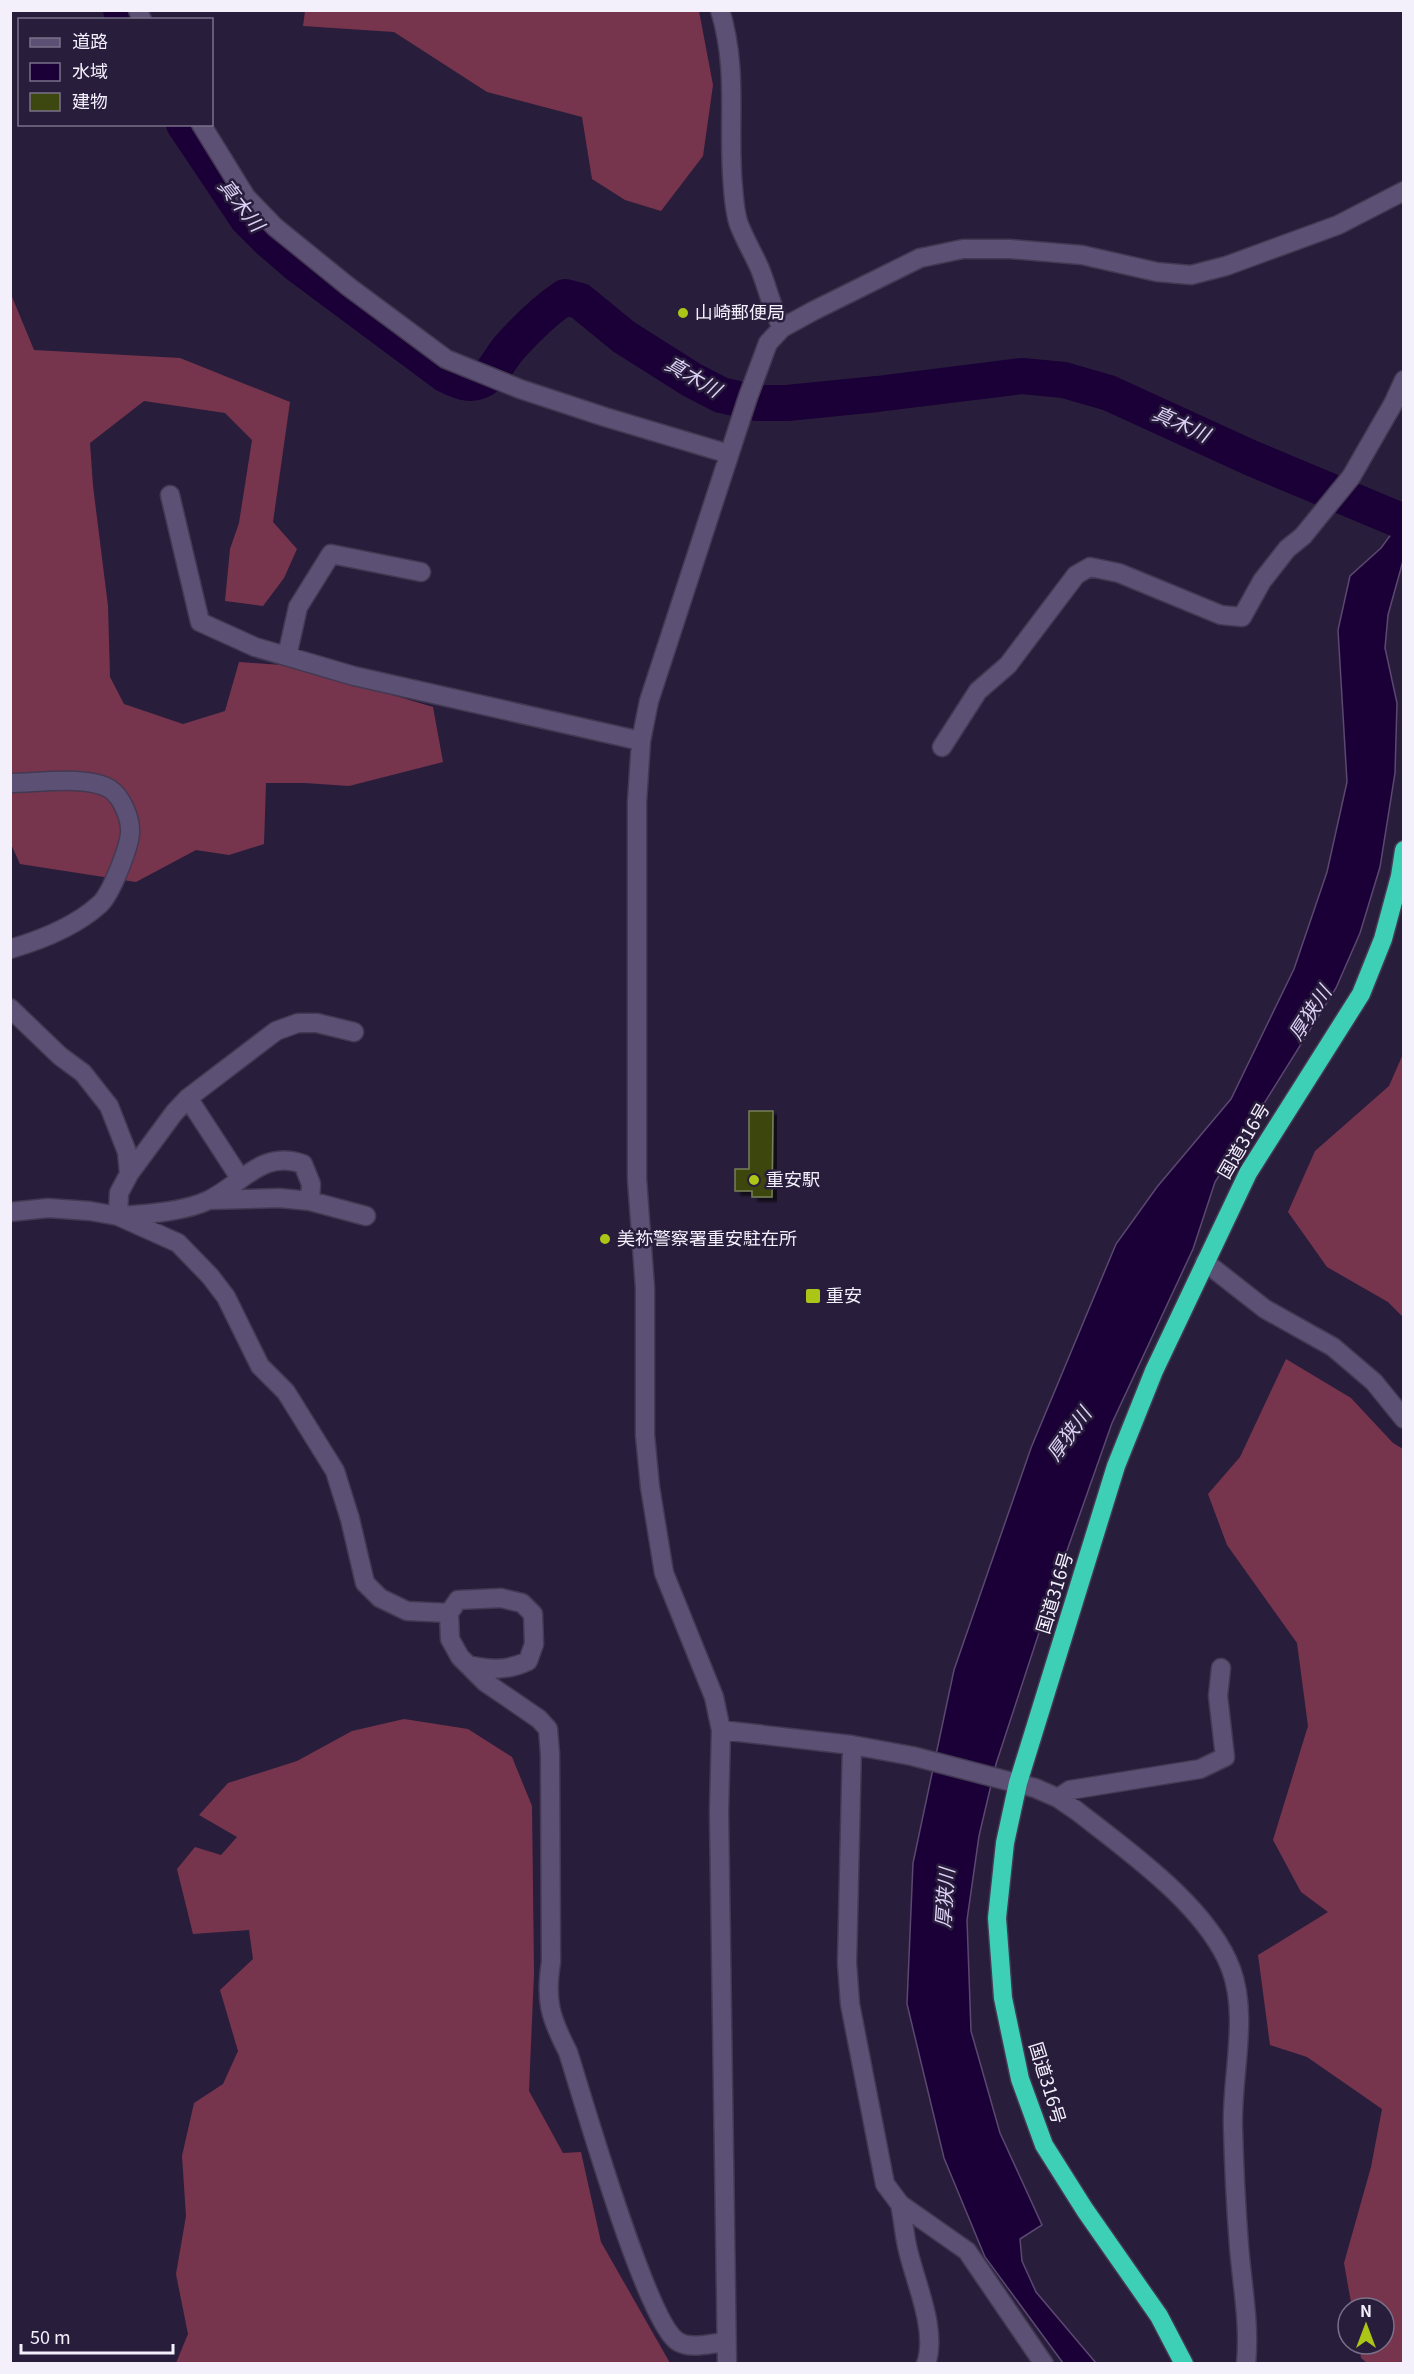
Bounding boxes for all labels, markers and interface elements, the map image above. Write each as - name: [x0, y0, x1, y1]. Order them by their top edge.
- legend: [18, 18, 213, 126]
- text: 道路: [72, 27, 108, 53]
- text: 水域: [72, 57, 108, 83]
- text: 建物: [72, 87, 108, 113]
- water label: 真木川: [212, 172, 273, 238]
- place label: 山崎郵便局: [695, 298, 785, 324]
- marker: 山崎郵便局: [676, 306, 690, 320]
- water label: 真木川: [661, 348, 729, 404]
- water label: 真木川: [1148, 397, 1217, 449]
- water label: 厚狭川: [1280, 977, 1338, 1045]
- street label: 国道316号: [1210, 1097, 1275, 1183]
- place label: 重安駅: [766, 1165, 820, 1191]
- marker: 重安駅: [747, 1173, 761, 1187]
- place label: 美祢警察署重安駐在所: [617, 1224, 797, 1250]
- marker: 美祢警察署重安駐在所: [598, 1232, 612, 1246]
- place label: 重安: [826, 1281, 862, 1307]
- marker: 重安: [804, 1287, 822, 1305]
- water label: 厚狭川: [1038, 1399, 1098, 1466]
- street label: 国道316号: [1028, 1548, 1078, 1636]
- water label: 厚狭川: [927, 1865, 960, 1929]
- street label: 国道316号: [1024, 2038, 1074, 2126]
- north arrow: [1336, 2296, 1396, 2356]
- text: N: [1360, 2298, 1372, 2322]
- scale bar: [21, 2317, 172, 2355]
- text: 50 m: [30, 2323, 71, 2349]

